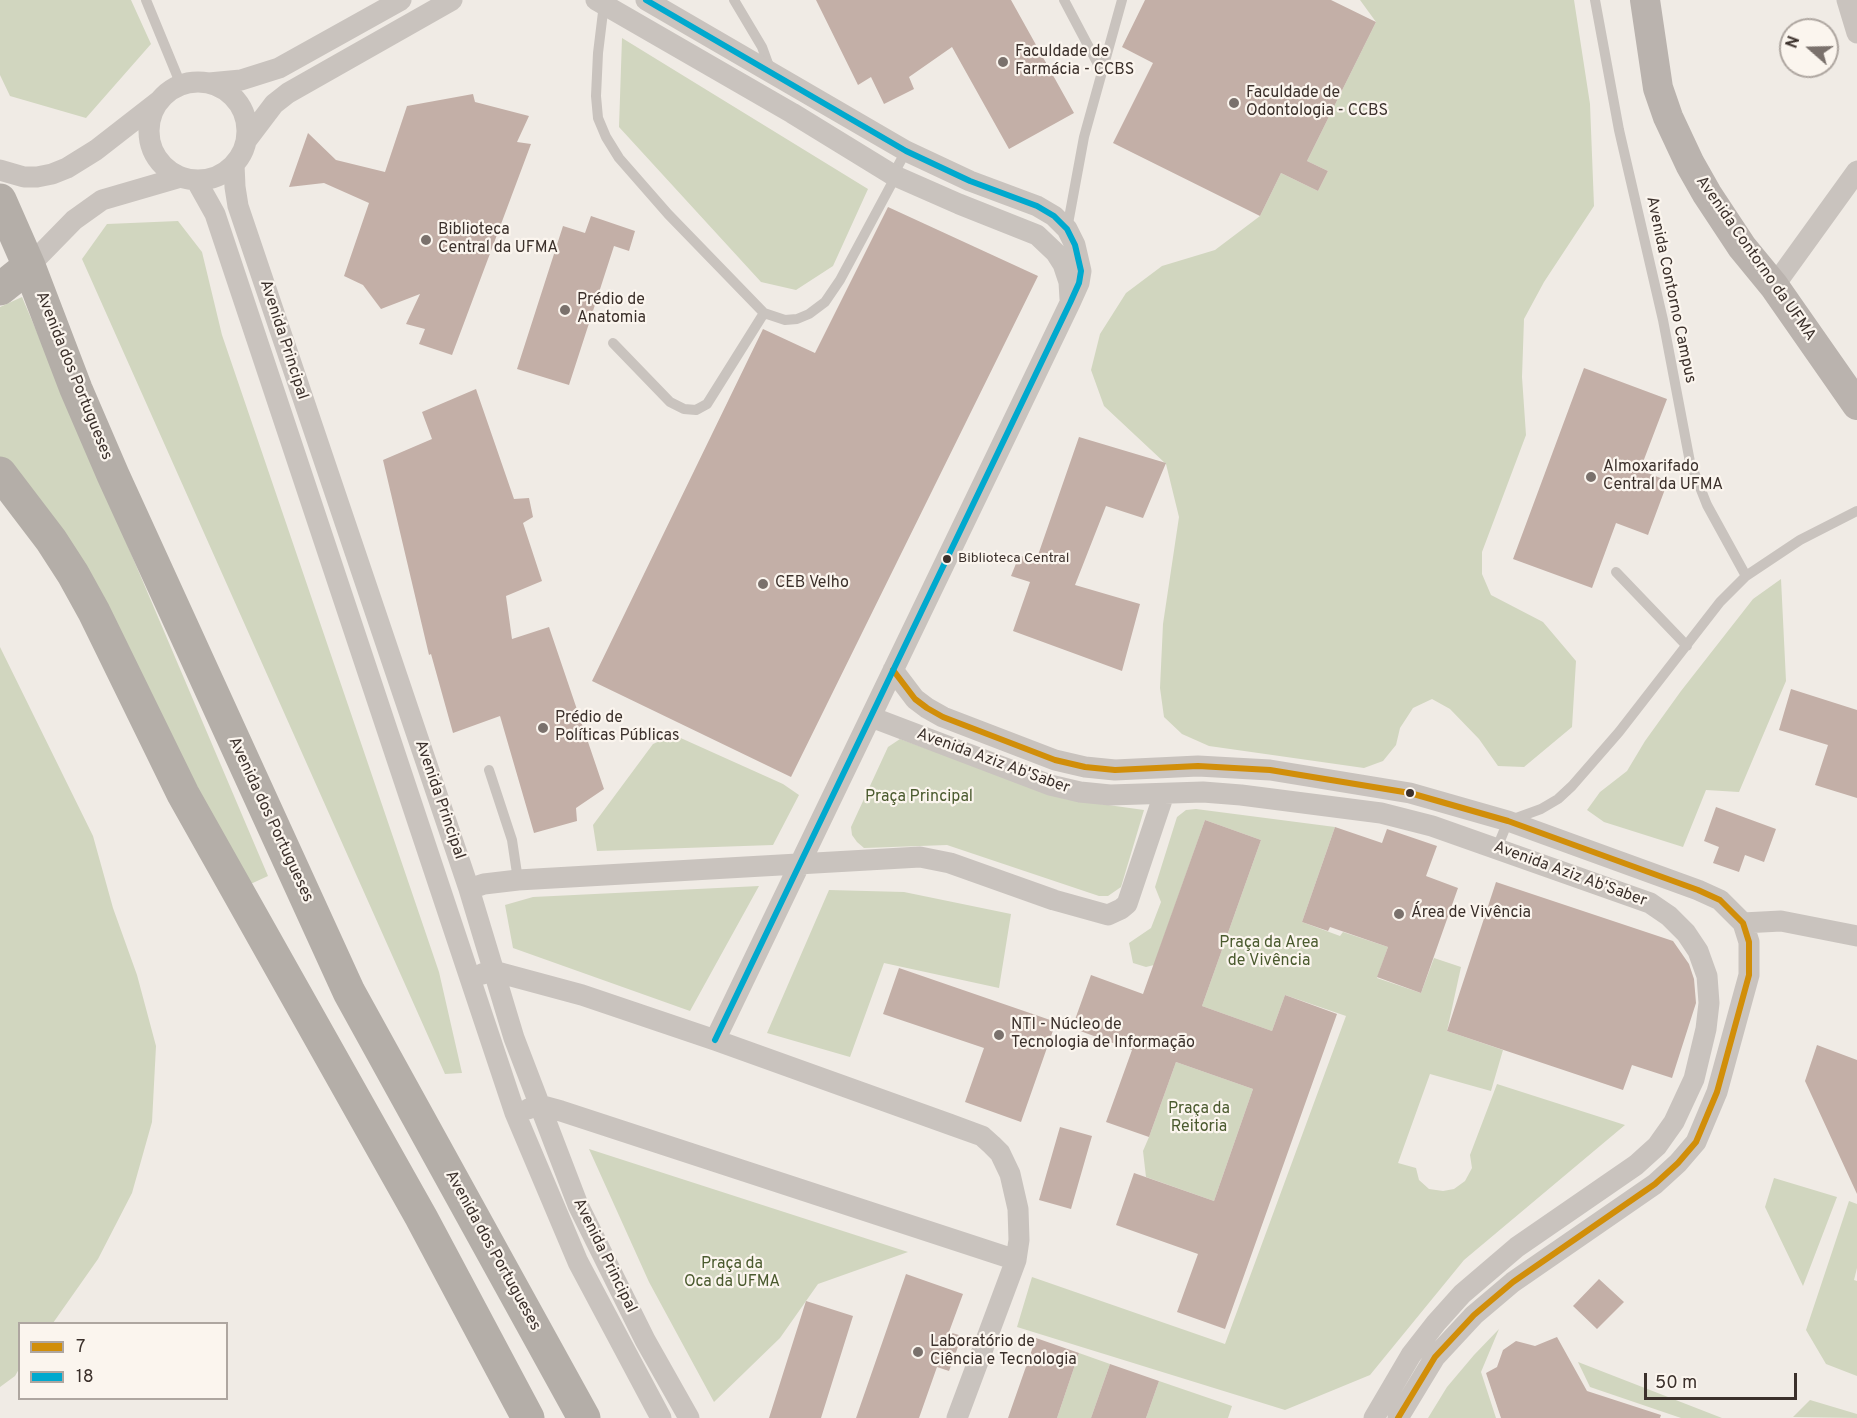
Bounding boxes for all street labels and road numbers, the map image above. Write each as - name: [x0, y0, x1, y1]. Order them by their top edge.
- street label: Avenida Contorno da UFMA: [1691, 173, 1819, 345]
- street label: Avenida Contorno Campus: [1641, 195, 1699, 385]
- street label: Avenida Principal: [255, 278, 311, 402]
- street label: Avenida dos Portugueses: [30, 289, 116, 463]
- street label: Avenida Aziz Ab'Saber: [914, 725, 1072, 799]
- street label: Avenida dos Portugueses: [223, 734, 317, 906]
- street label: Avenida Principal: [410, 738, 468, 862]
- street label: Avenida Aziz Ab'Saber: [1491, 838, 1649, 912]
- street label: Avenida dos Portugueses: [440, 1168, 544, 1334]
- street label: Avenida Principal: [568, 1196, 640, 1316]

